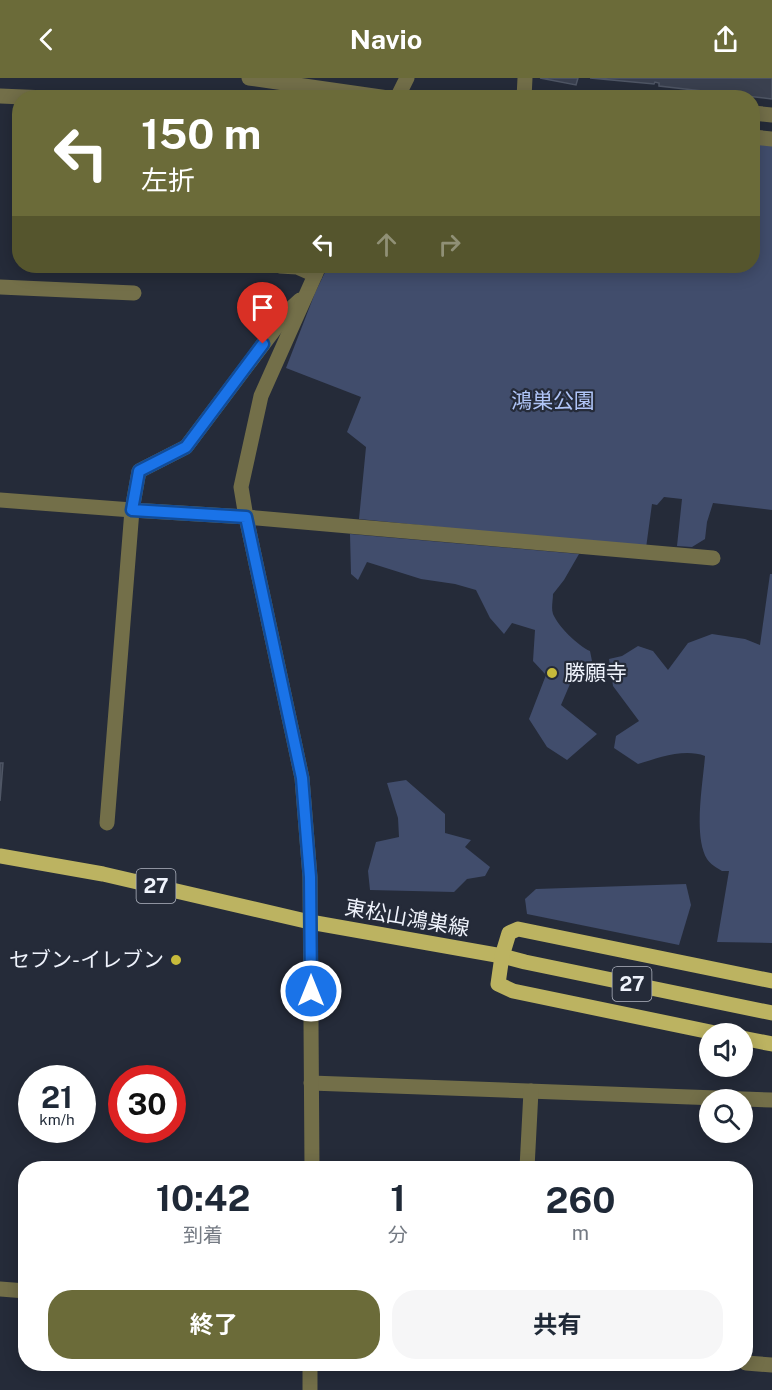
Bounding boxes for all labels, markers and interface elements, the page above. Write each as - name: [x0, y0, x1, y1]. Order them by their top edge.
- icon: back: [30, 23, 63, 56]
- text: Navio: [350, 23, 422, 55]
- icon: share: [709, 23, 742, 56]
- text: 150 m: [141, 109, 261, 158]
- icon: left: [42, 114, 120, 192]
- text: 左折: [141, 164, 195, 196]
- icon: left: [307, 228, 340, 261]
- icon: ahead: [370, 228, 403, 261]
- icon: right: [433, 228, 466, 261]
- pin: [237, 282, 288, 344]
- icon: arrive: [246, 291, 279, 324]
- park label: 鴻巣公園: [511, 388, 595, 413]
- place label: 勝願寺: [564, 660, 627, 685]
- marker: 勝願寺: [545, 666, 559, 680]
- road number: 27: [136, 869, 176, 903]
- street label: 東松山鴻巣線: [343, 894, 471, 941]
- place label: セブン-イレブン: [9, 947, 164, 972]
- marker: セブン-イレブン: [169, 953, 183, 967]
- position arrow: [279, 959, 343, 1023]
- road number: 27: [612, 967, 652, 1001]
- map controls: [699, 1023, 753, 1143]
- button: sound: [699, 1023, 753, 1077]
- speed limit sign: 30: [108, 1065, 186, 1143]
- text: 21: [41, 1079, 73, 1115]
- button: search: [699, 1089, 753, 1143]
- text: km/h: [39, 1111, 75, 1128]
- text: 10:42: [156, 1177, 250, 1219]
- text: 1: [390, 1177, 406, 1219]
- text: 260: [546, 1179, 615, 1221]
- text: m: [572, 1221, 589, 1245]
- text: 到着: [183, 1223, 223, 1247]
- text: 分: [388, 1223, 408, 1247]
- button: 終了: [48, 1290, 380, 1359]
- button: 共有: [392, 1290, 723, 1359]

